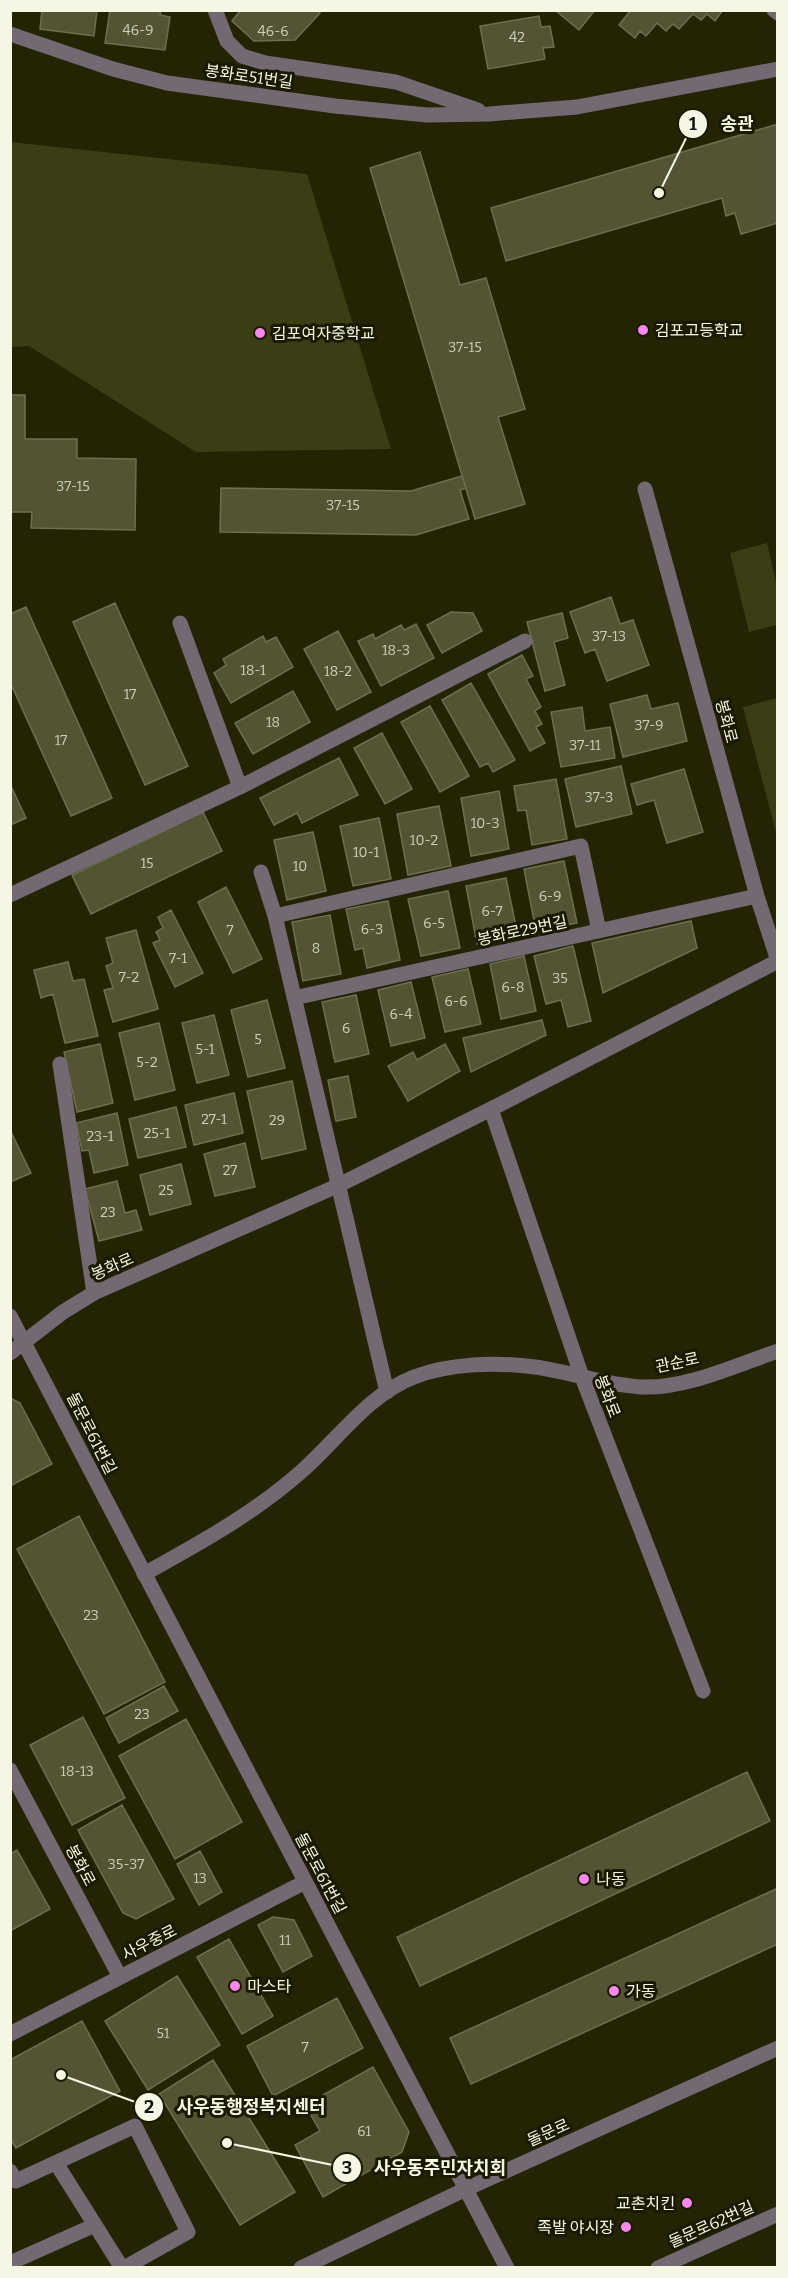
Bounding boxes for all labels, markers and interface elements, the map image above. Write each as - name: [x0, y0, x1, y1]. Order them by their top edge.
- house number: 46-9: [123, 22, 153, 39]
- house number: 46-6: [257, 23, 289, 40]
- house number: 42: [509, 29, 525, 46]
- street label: 봉화로51번길: [204, 61, 294, 92]
- callout: 송관: [678, 106, 766, 142]
- text: 1: [689, 113, 697, 135]
- text: 송관: [720, 113, 754, 135]
- place label: 김포고등학교: [655, 321, 743, 340]
- marker: 김포고등학교: [636, 323, 650, 337]
- place label: 김포여자중학교: [272, 324, 375, 343]
- marker: 김포여자중학교: [253, 326, 267, 340]
- house number: 37-15: [448, 339, 482, 356]
- house number: 37-15: [56, 478, 90, 495]
- house number: 37-15: [326, 497, 360, 514]
- house number: 37-13: [592, 628, 626, 645]
- house number: 18-3: [382, 642, 410, 659]
- house number: 18-1: [240, 662, 266, 679]
- house number: 18-2: [324, 663, 352, 680]
- house number: 17: [124, 686, 136, 703]
- street label: 봉화로: [712, 697, 741, 745]
- house number: 18: [266, 714, 280, 731]
- house number: 37-9: [635, 717, 663, 734]
- house number: 17: [55, 732, 67, 749]
- house number: 37-11: [569, 737, 601, 754]
- house number: 37-3: [585, 789, 613, 806]
- house number: 10-3: [471, 815, 499, 832]
- house number: 10-2: [410, 832, 438, 849]
- house number: 10-1: [353, 844, 379, 861]
- house number: 15: [140, 855, 154, 872]
- house number: 10: [293, 858, 307, 875]
- house number: 6-9: [539, 888, 561, 905]
- house number: 6-7: [482, 903, 502, 920]
- street label: 봉화로29번길: [475, 912, 569, 949]
- house number: 6-5: [423, 915, 445, 932]
- house number: 6-3: [361, 921, 383, 938]
- house number: 7: [226, 922, 234, 939]
- house number: 8: [312, 940, 320, 957]
- house number: 7-1: [169, 950, 187, 967]
- house number: 7-2: [119, 969, 139, 986]
- house number: 35: [552, 970, 568, 987]
- house number: 6-8: [501, 979, 525, 996]
- house number: 6-6: [445, 993, 467, 1010]
- house number: 6-4: [390, 1006, 412, 1023]
- house number: 6: [342, 1020, 350, 1037]
- house number: 5: [254, 1031, 262, 1048]
- house number: 5-1: [196, 1041, 215, 1058]
- house number: 5-2: [136, 1054, 158, 1071]
- house number: 27-1: [201, 1111, 227, 1128]
- house number: 29: [269, 1112, 285, 1129]
- house number: 25-1: [144, 1125, 171, 1142]
- house number: 23-1: [86, 1128, 114, 1145]
- house number: 27: [223, 1162, 237, 1179]
- house number: 25: [158, 1182, 174, 1199]
- house number: 23: [100, 1204, 116, 1221]
- street label: 봉화로: [88, 1249, 136, 1284]
- street label: 관순로: [654, 1349, 701, 1376]
- street label: 봉화로: [591, 1372, 624, 1420]
- street label: 돌문로61번길: [63, 1389, 120, 1477]
- house number: 23: [83, 1607, 99, 1624]
- house number: 23: [134, 1706, 150, 1723]
- house number: 18-13: [60, 1763, 94, 1780]
- street label: 돌문로61번길: [291, 1829, 350, 1917]
- street label: 봉화로: [62, 1841, 99, 1889]
- house number: 35-37: [108, 1856, 144, 1873]
- house number: 13: [193, 1870, 207, 1887]
- place label: 나동: [596, 1870, 626, 1889]
- marker: 나동: [577, 1872, 591, 1886]
- street label: 사우중로: [119, 1920, 180, 1964]
- house number: 11: [279, 1932, 291, 1949]
- place label: 마스타: [247, 1977, 291, 1996]
- marker: 마스타: [228, 1979, 242, 1993]
- place label: 가동: [626, 1982, 656, 2001]
- marker: 가동: [607, 1984, 621, 1998]
- house number: 51: [157, 2025, 170, 2042]
- house number: 7: [301, 2039, 309, 2056]
- callout: 사우동행정복지센터: [134, 2089, 337, 2125]
- text: 2: [144, 2096, 154, 2118]
- text: 사우동행정복지센터: [176, 2096, 326, 2118]
- street label: 돌문로: [524, 2115, 572, 2150]
- house number: 61: [357, 2123, 371, 2140]
- callout: 사우동주민자치회: [332, 2150, 518, 2186]
- text: 3: [342, 2157, 352, 2179]
- text: 사우동주민자치회: [374, 2157, 506, 2179]
- place label: 교촌치킨: [616, 2194, 675, 2213]
- marker: 교촌치킨: [680, 2196, 694, 2210]
- street label: 돌문로62번길: [666, 2197, 757, 2252]
- place label: 족발 야시장: [537, 2218, 614, 2237]
- marker: 족발 야시장: [619, 2220, 633, 2234]

